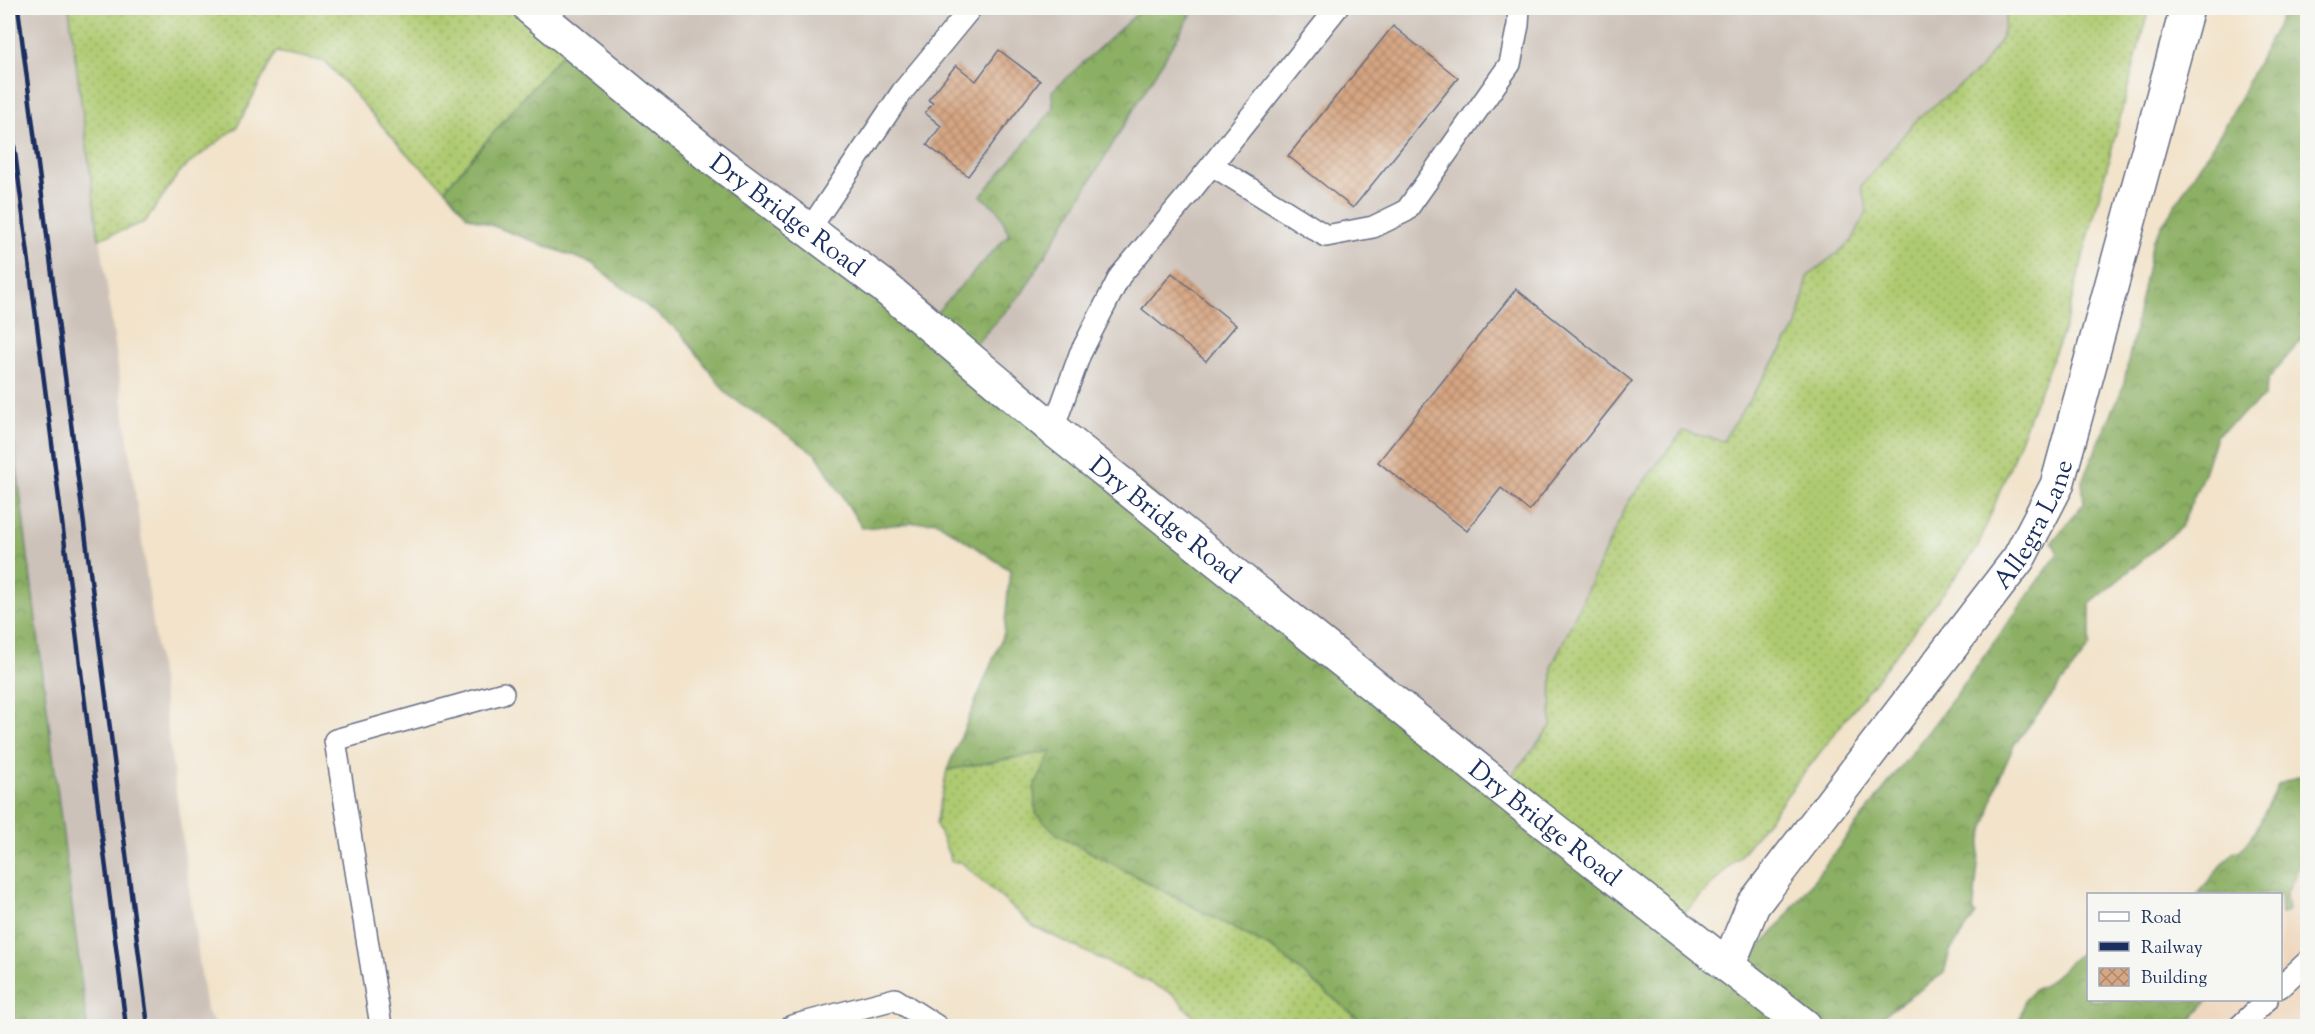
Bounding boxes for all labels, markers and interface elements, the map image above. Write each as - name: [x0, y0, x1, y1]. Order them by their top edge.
- street label: Dry Bridge Road: [701, 146, 872, 287]
- street label: Dry Bridge Road: [1080, 449, 1248, 594]
- street label: Allegra Lane: [1985, 456, 2084, 598]
- street label: Dry Bridge Road: [1460, 753, 1628, 897]
- legend: [2087, 893, 2282, 1001]
- text: Road: [2141, 906, 2181, 932]
- text: Railway: [2141, 936, 2203, 962]
- text: Building: [2141, 966, 2207, 992]

